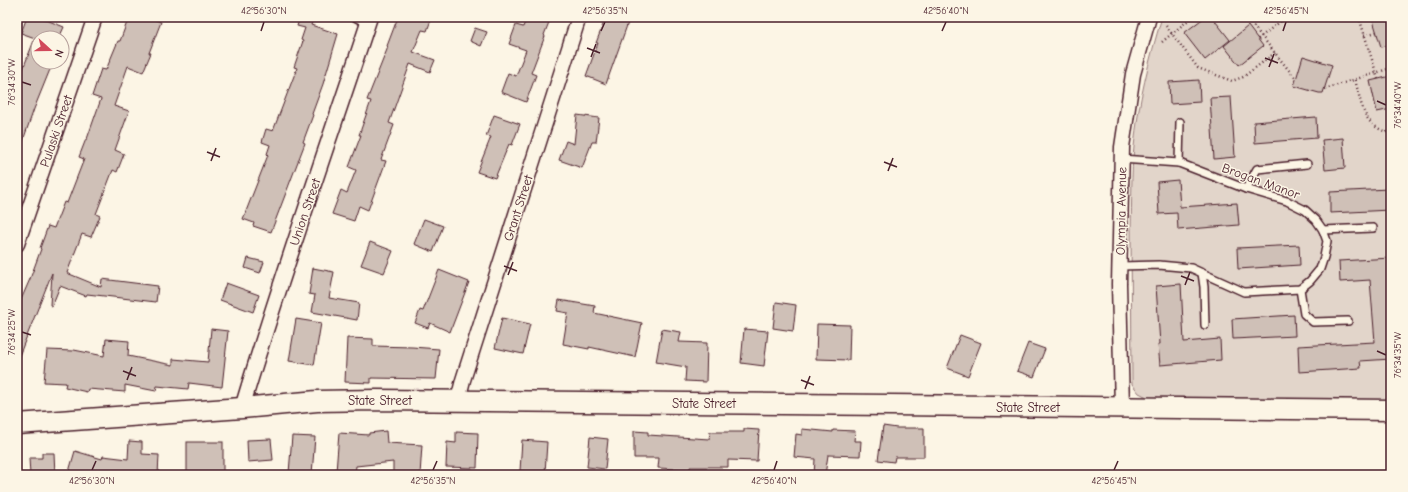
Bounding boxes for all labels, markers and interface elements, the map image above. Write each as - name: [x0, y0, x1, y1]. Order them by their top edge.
- text: 42°56'30"N: [241, 5, 287, 17]
- text: 42°56'35"N: [582, 5, 628, 17]
- text: 42°56'40"N: [923, 5, 969, 17]
- text: 42°56'45"N: [1264, 5, 1308, 17]
- north arrow: [30, 30, 70, 70]
- text: N: [52, 48, 66, 59]
- text: 76°34'30"W: [6, 58, 18, 105]
- text: 76°34'40"W: [1392, 81, 1404, 128]
- street label: Pulaski Street: [37, 92, 76, 169]
- street label: Brogan Manor: [1220, 160, 1303, 202]
- street label: Olympia Avenue: [1113, 166, 1129, 255]
- street label: Grant Street: [500, 172, 536, 243]
- street label: Union Street: [286, 175, 324, 248]
- text: 76°34'25"W: [6, 308, 18, 355]
- text: 76°34'35"W: [1392, 332, 1404, 378]
- street label: State Street: [348, 393, 413, 408]
- street label: State Street: [672, 396, 737, 411]
- street label: State Street: [996, 400, 1061, 415]
- text: 42°56'30"N: [69, 475, 115, 487]
- text: 42°56'35"N: [410, 475, 456, 487]
- text: 42°56'40"N: [751, 475, 797, 487]
- text: 42°56'45"N: [1092, 475, 1136, 487]

